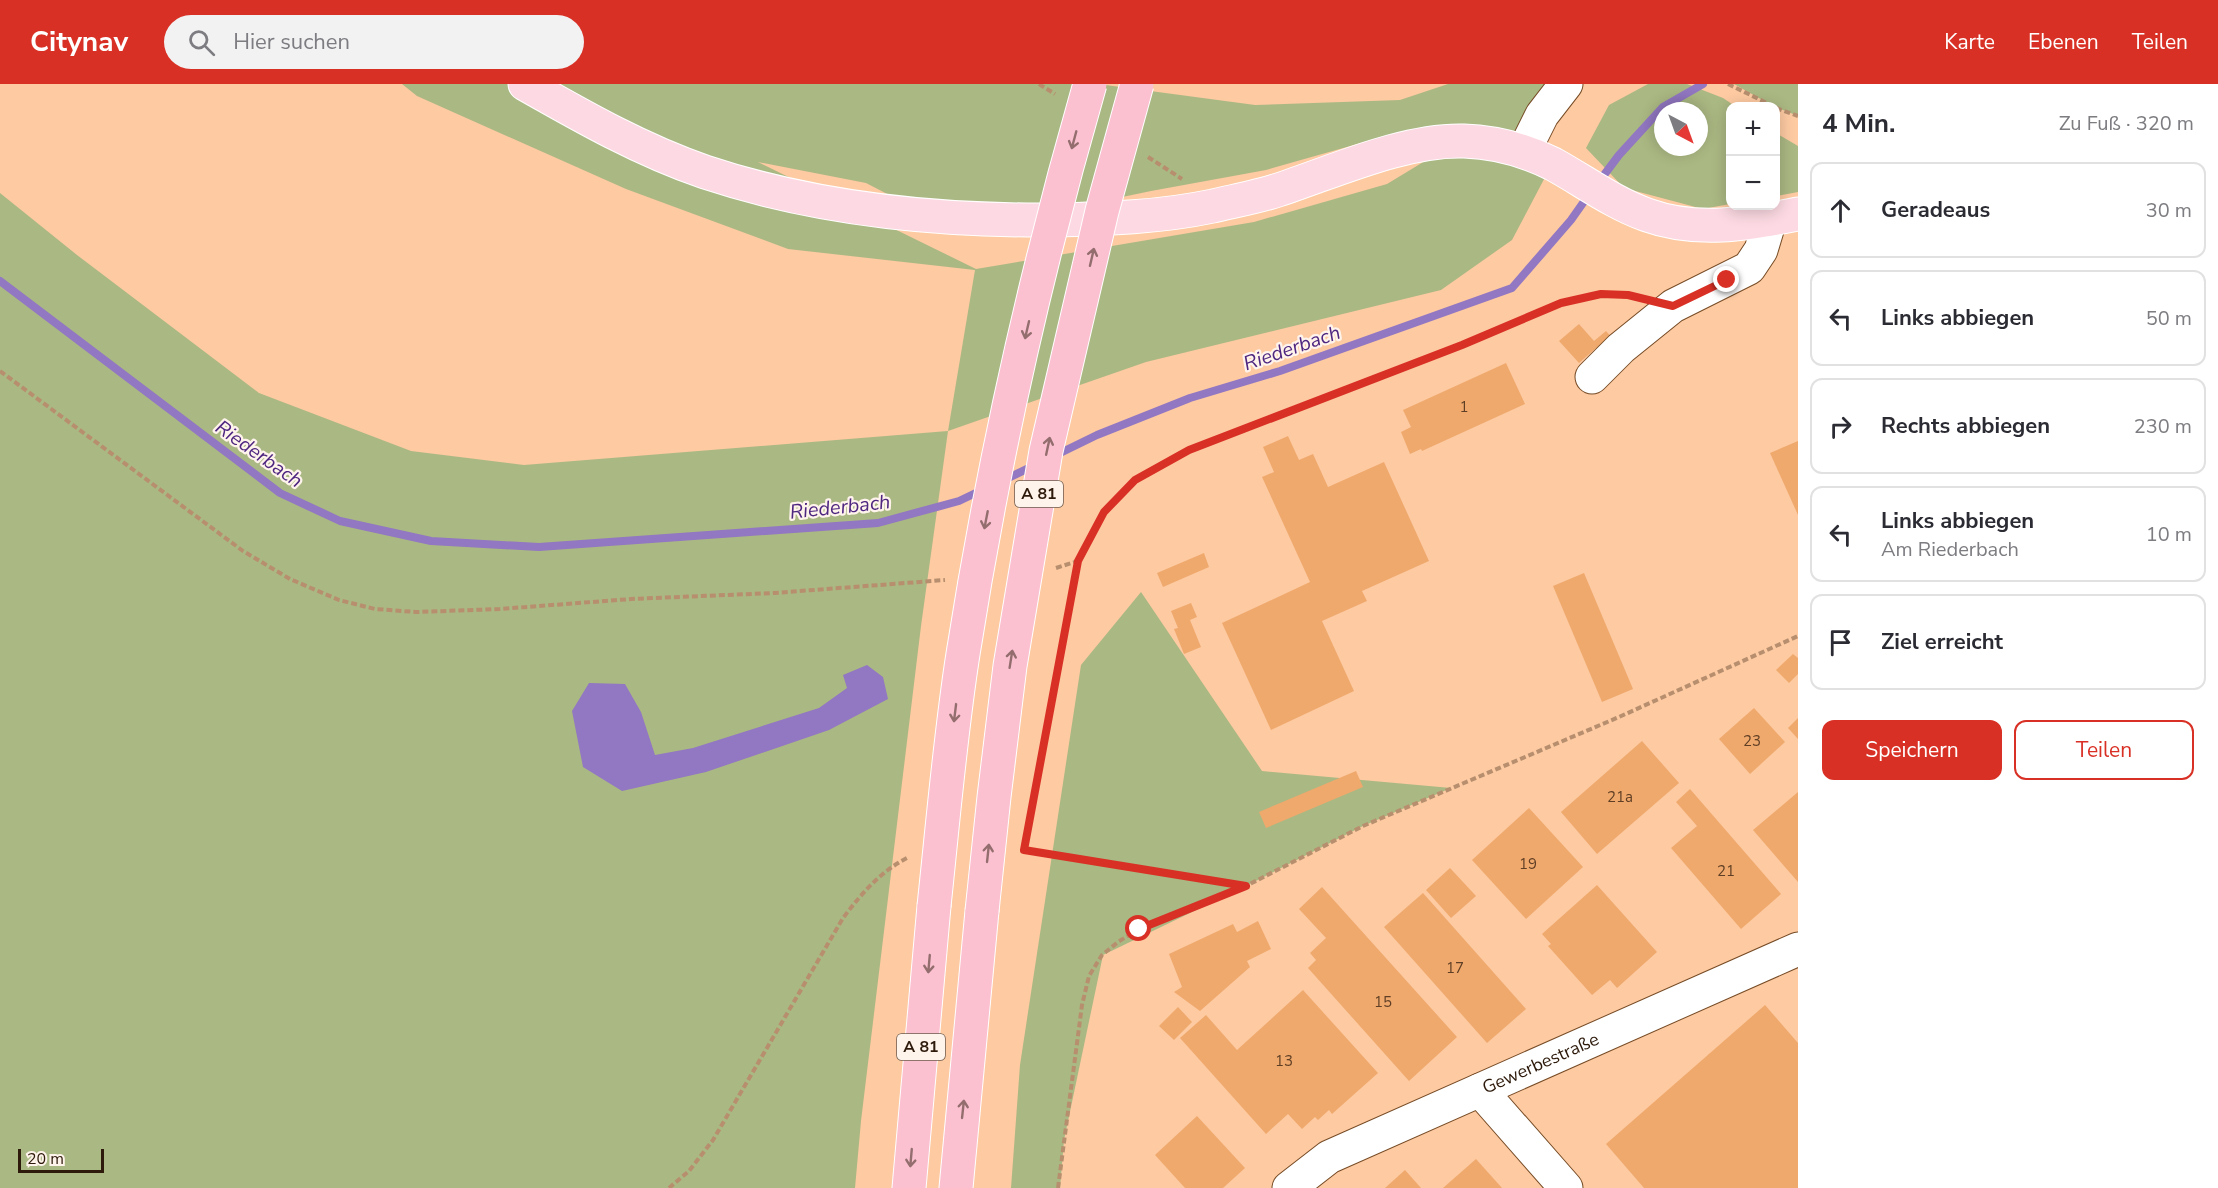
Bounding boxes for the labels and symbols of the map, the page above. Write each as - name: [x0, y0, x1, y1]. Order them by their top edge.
- north arrow: [1654, 102, 1708, 156]
- one-way arrow: [1068, 131, 1079, 150]
- one-way arrow: [1086, 247, 1098, 266]
- route end: [1713, 266, 1739, 292]
- water label: Riederbach: [1240, 319, 1344, 377]
- one-way arrow: [1020, 320, 1032, 339]
- house number: 1: [1459, 397, 1469, 417]
- water label: Riederbach: [210, 414, 308, 494]
- one-way arrow: [1042, 437, 1054, 456]
- road number: A 81: [1015, 481, 1063, 507]
- water label: Riederbach: [788, 488, 892, 526]
- one-way arrow: [980, 510, 991, 530]
- one-way arrow: [1006, 650, 1017, 670]
- one-way arrow: [950, 702, 961, 722]
- house number: 23: [1743, 731, 1761, 751]
- house number: 21a: [1607, 787, 1633, 807]
- one-way arrow: [983, 844, 994, 863]
- house number: 19: [1519, 854, 1537, 874]
- house number: 21: [1717, 861, 1735, 881]
- route start: [1125, 915, 1151, 941]
- one-way arrow: [923, 954, 934, 974]
- house number: 17: [1446, 958, 1464, 978]
- house number: 15: [1374, 992, 1392, 1012]
- street label: Gewerbestraße: [1478, 1027, 1603, 1100]
- road number: A 81: [897, 1034, 945, 1060]
- house number: 13: [1275, 1051, 1293, 1071]
- one-way arrow: [958, 1099, 969, 1119]
- scale bar: [18, 1146, 104, 1174]
- one-way arrow: [905, 1148, 916, 1168]

